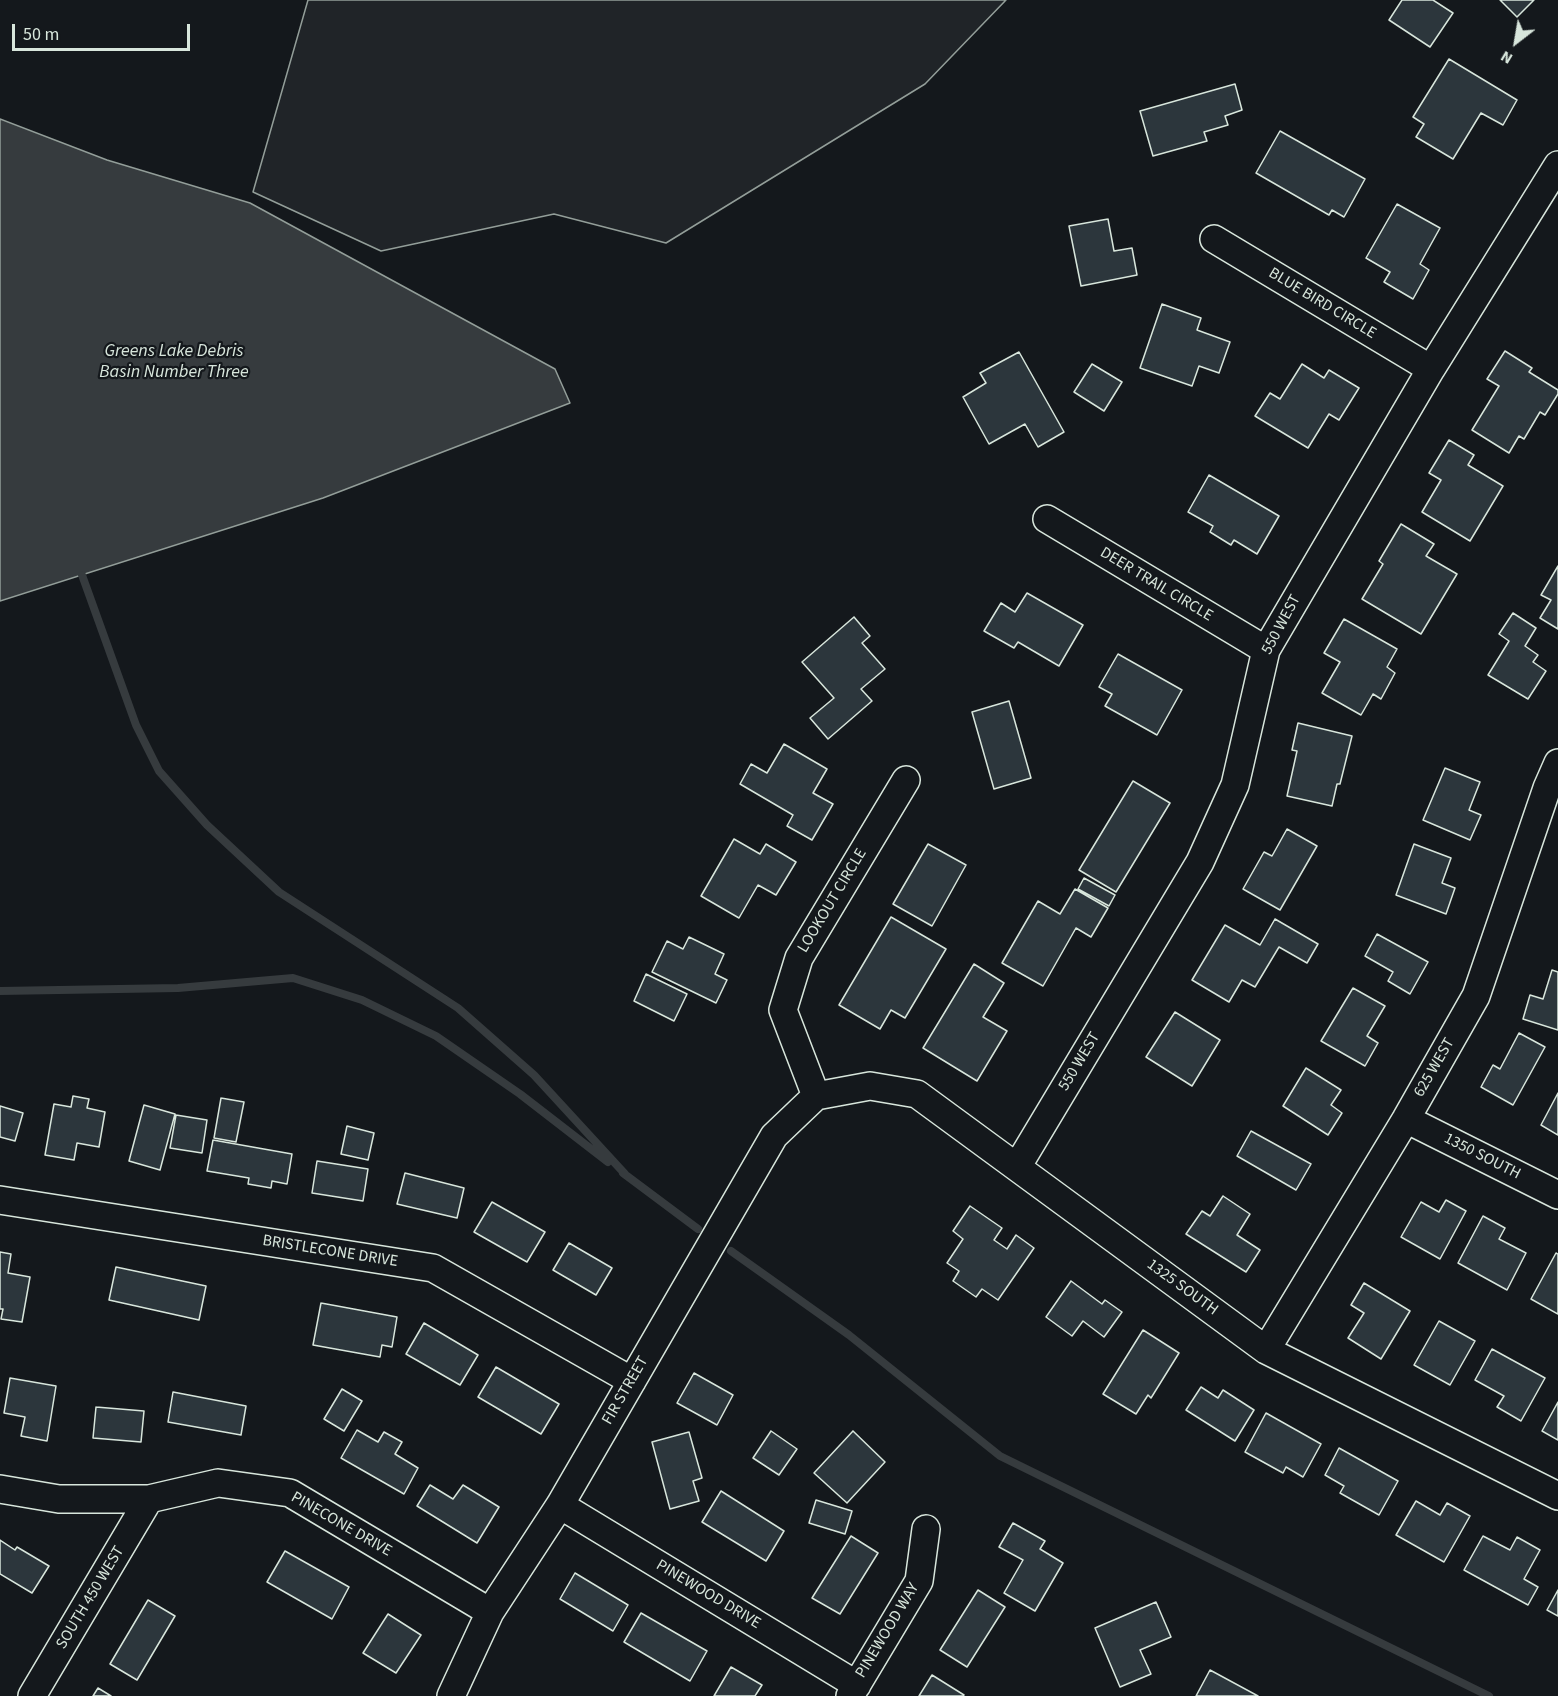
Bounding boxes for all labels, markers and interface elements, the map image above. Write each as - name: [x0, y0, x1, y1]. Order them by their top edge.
- scale bar: [15, 12, 194, 50]
- north arrow: [1486, 12, 1546, 72]
- text: 50 m: [23, 22, 59, 47]
- text: N: [1497, 45, 1517, 70]
- street label: BLUE BIRD CIRCLE: [1265, 264, 1379, 344]
- water label: Greens Lake Debris Basin Number Three: [99, 341, 249, 384]
- street label: DEER TRAIL CIRCLE: [1096, 544, 1216, 626]
- street label: 550 WEST: [1258, 592, 1306, 658]
- street label: LOOKOUT CIRCLE: [794, 845, 872, 957]
- street label: 550 WEST: [1055, 1029, 1105, 1095]
- street label: 625 WEST: [1410, 1035, 1460, 1101]
- street label: 1350 SOUTH: [1440, 1129, 1524, 1185]
- street label: BRISTLECONE DRIVE: [261, 1232, 399, 1272]
- street label: 1325 SOUTH: [1143, 1256, 1221, 1320]
- street label: FIR STREET: [599, 1353, 653, 1429]
- street label: PINECONE DRIVE: [287, 1488, 395, 1562]
- street label: SOUTH 450 WEST: [53, 1543, 129, 1653]
- street label: PINEWOOD DRIVE: [652, 1556, 764, 1634]
- street label: PINEWOOD WAY: [852, 1580, 924, 1682]

